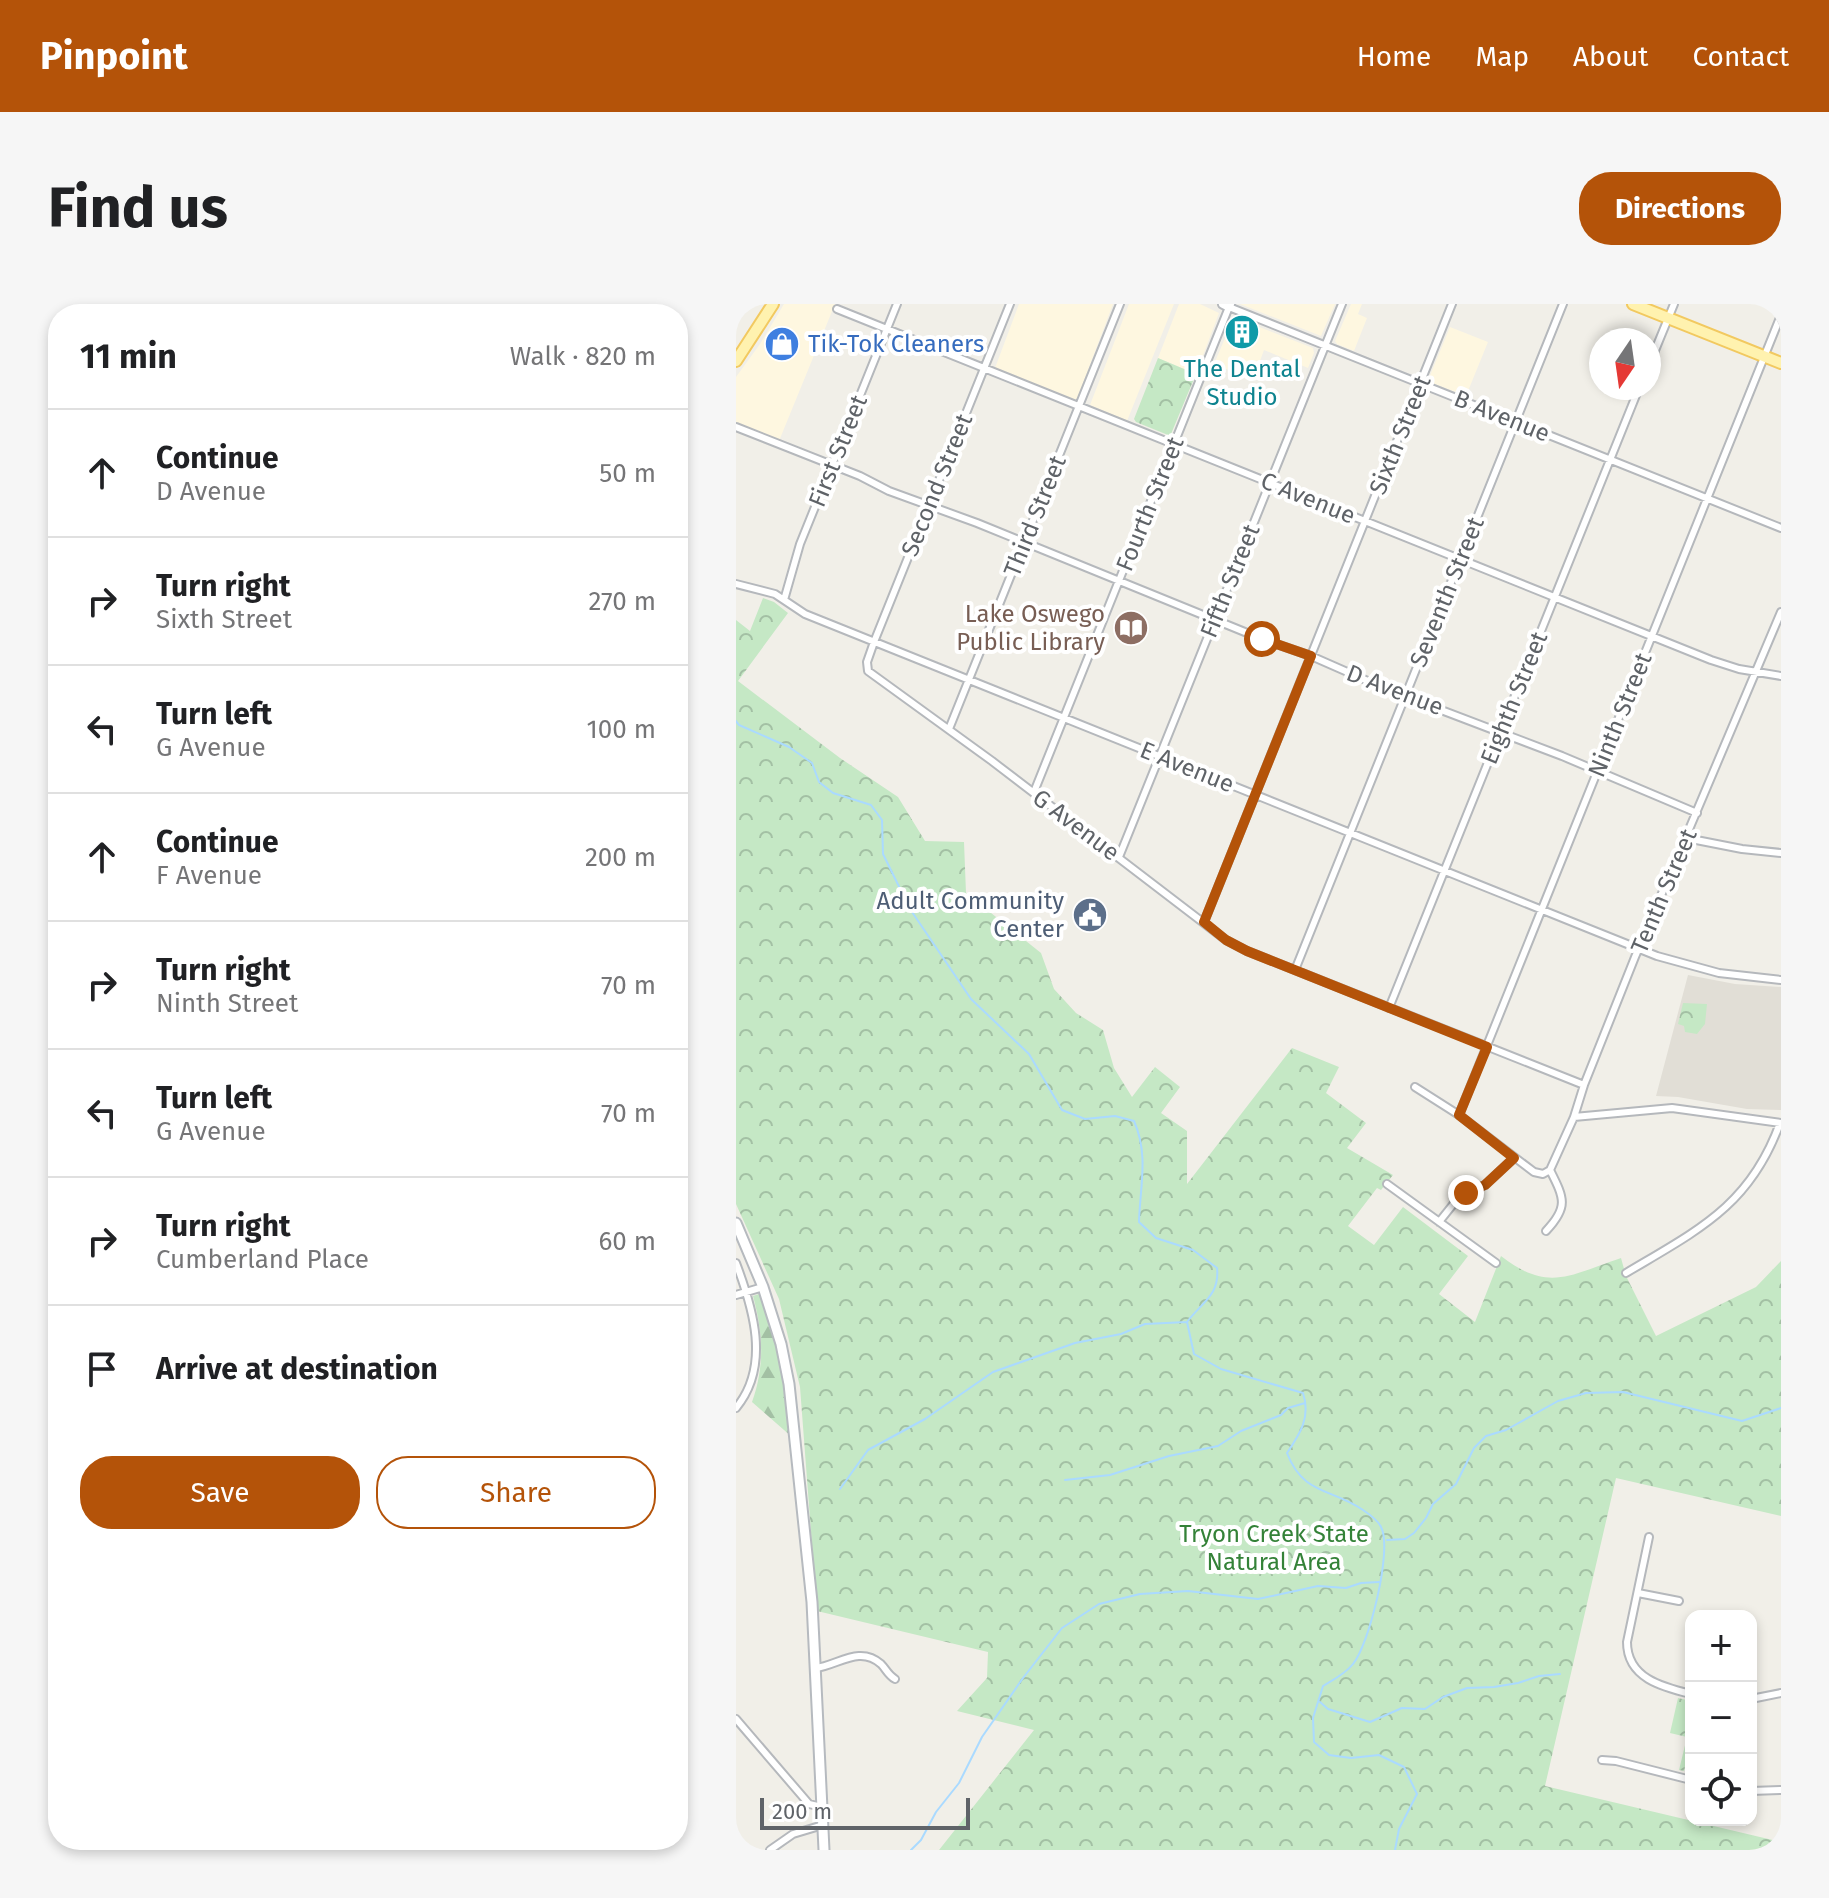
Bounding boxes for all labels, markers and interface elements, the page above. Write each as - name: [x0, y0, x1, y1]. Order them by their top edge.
- text: Pinpoint: [40, 33, 188, 79]
- text: Home: [1357, 40, 1431, 73]
- text: Map: [1475, 40, 1529, 73]
- text: About: [1573, 40, 1648, 73]
- text: Contact: [1692, 40, 1789, 73]
- button: Directions: [1579, 172, 1781, 245]
- text: Find us: [48, 175, 228, 242]
- building icon: The Dental Studio: [1223, 313, 1261, 351]
- shop icon: Tik-Tok Cleaners: [763, 325, 801, 363]
- north arrow: [1589, 328, 1661, 400]
- place label: Tik-Tok Cleaners: [808, 330, 984, 358]
- text: 11 min: [80, 336, 177, 377]
- text: Walk · 820 m: [510, 341, 656, 372]
- place label: The Dental Studio: [1184, 355, 1300, 411]
- street label: Sixth Street: [1363, 371, 1437, 499]
- street label: B Avenue: [1450, 384, 1554, 448]
- street label: First Street: [803, 391, 873, 511]
- street label: Second Street: [896, 409, 978, 560]
- street label: Fourth Street: [1110, 432, 1190, 575]
- text: Continue: [156, 440, 279, 476]
- icon: ahead: [80, 451, 124, 495]
- street label: Third Street: [998, 451, 1072, 580]
- text: 50 m: [599, 458, 656, 489]
- street label: C Avenue: [1257, 466, 1359, 530]
- text: D Avenue: [156, 476, 266, 507]
- street label: Seventh Street: [1404, 513, 1490, 671]
- street label: Fifth Street: [1195, 520, 1266, 642]
- text: Turn right: [156, 568, 291, 604]
- icon: right: [80, 579, 124, 623]
- text: 270 m: [588, 586, 656, 617]
- place label: Lake Oswego Public Library: [956, 600, 1105, 656]
- text: Sixth Street: [156, 604, 292, 635]
- library icon: Lake Oswego Public Library: [1112, 609, 1150, 647]
- route start: [1244, 621, 1280, 657]
- street label: Eighth Street: [1475, 627, 1553, 768]
- street label: Ninth Street: [1582, 649, 1658, 781]
- street label: D Avenue: [1343, 659, 1447, 721]
- text: Turn left: [156, 696, 272, 732]
- icon: left: [80, 707, 124, 751]
- text: 100 m: [587, 714, 656, 745]
- text: G Avenue: [156, 732, 266, 763]
- street label: E Avenue: [1136, 736, 1238, 798]
- street label: G Avenue: [1027, 783, 1125, 867]
- text: Continue: [156, 824, 279, 860]
- street label: Tenth Street: [1625, 824, 1703, 957]
- icon: ahead: [80, 835, 124, 879]
- text: 200 m: [585, 842, 656, 873]
- text: F Avenue: [156, 860, 262, 891]
- place label: Adult Community Center: [877, 887, 1065, 943]
- public building icon: Adult Community Center: [1071, 896, 1109, 934]
- text: Turn right: [156, 952, 291, 988]
- icon: right: [80, 963, 124, 1007]
- text: 70 m: [601, 970, 656, 1001]
- text: Ninth Street: [156, 988, 298, 1019]
- text: Turn left: [156, 1080, 272, 1116]
- icon: left: [80, 1091, 124, 1135]
- text: 70 m: [601, 1098, 656, 1129]
- text: G Avenue: [156, 1116, 266, 1147]
- route end: [1448, 1175, 1484, 1211]
- text: Turn right: [156, 1208, 291, 1244]
- icon: right: [80, 1219, 124, 1263]
- text: 60 m: [598, 1226, 656, 1257]
- text: Cumberland Place: [156, 1244, 369, 1275]
- icon: arrive: [80, 1347, 124, 1391]
- text: Arrive at destination: [156, 1351, 438, 1387]
- button: Save: [80, 1456, 360, 1529]
- button: Share: [376, 1456, 656, 1529]
- park label: Tryon Creek State Natural Area: [1179, 1520, 1369, 1576]
- map controls: [1685, 1610, 1757, 1826]
- button: +: [1685, 1610, 1757, 1682]
- button: −: [1685, 1682, 1757, 1754]
- button: locate: [1685, 1754, 1757, 1826]
- scale bar: [760, 1794, 970, 1830]
- text: 200 m: [772, 1798, 832, 1825]

